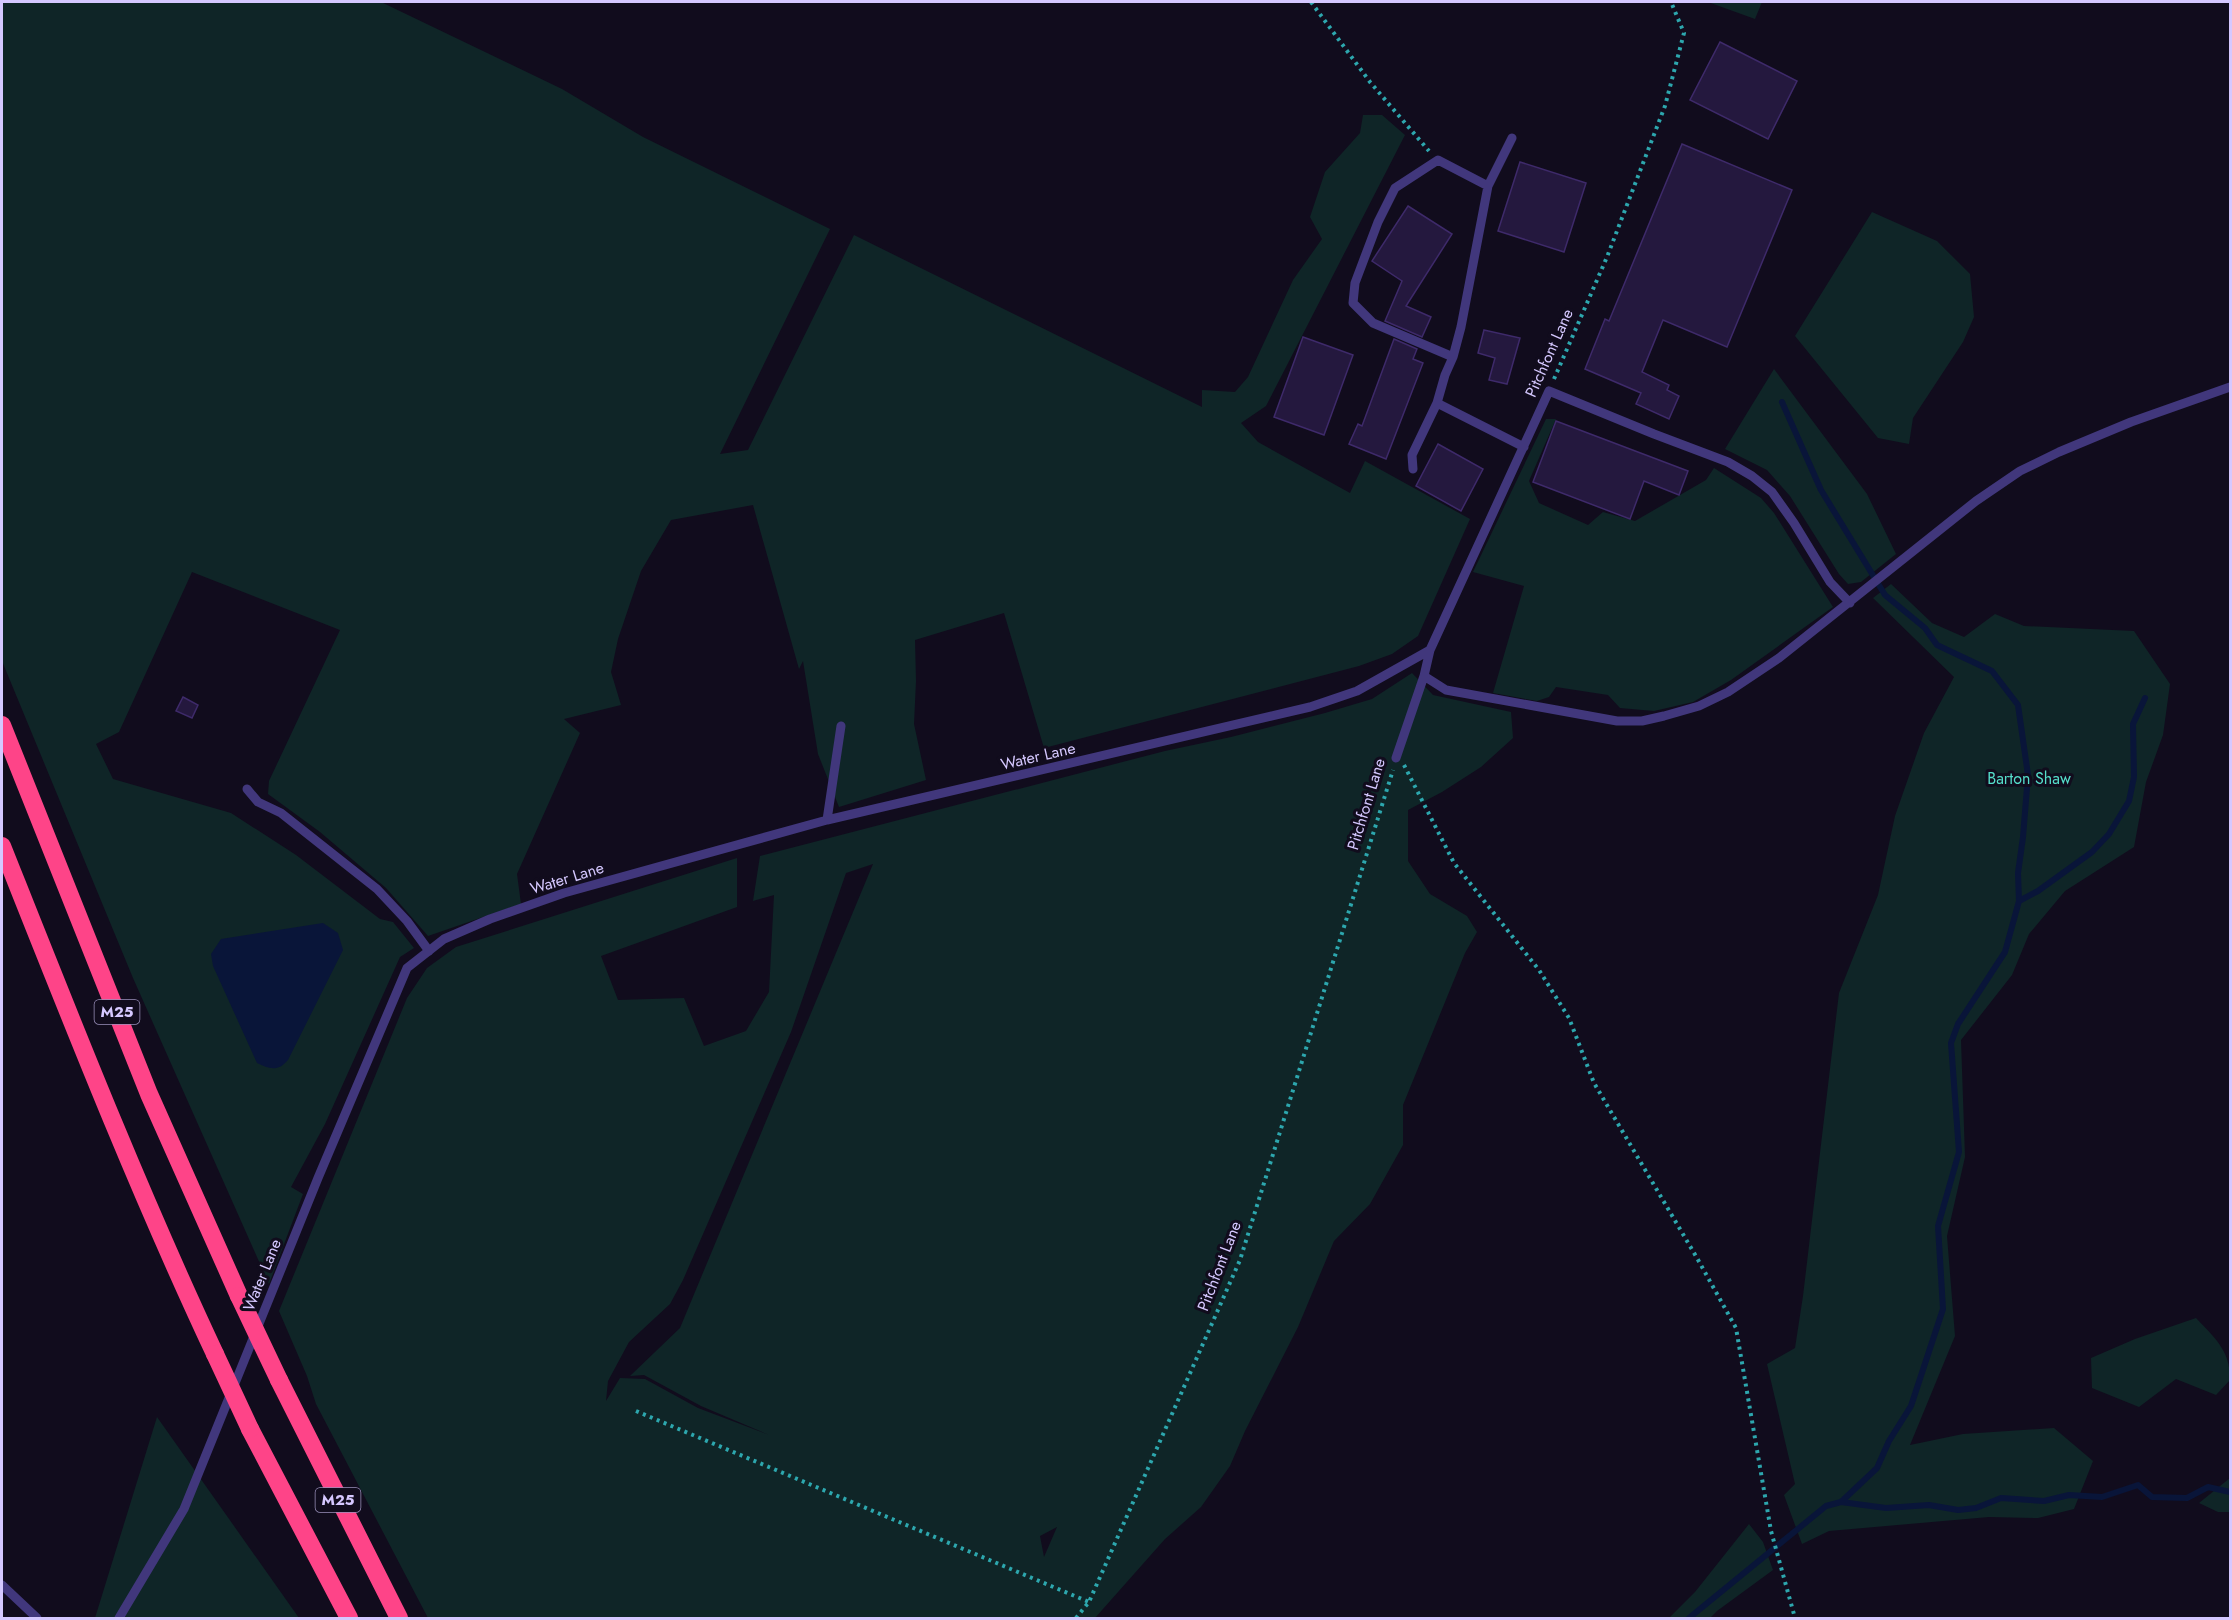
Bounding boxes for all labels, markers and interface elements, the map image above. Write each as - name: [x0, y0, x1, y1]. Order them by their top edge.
- street label: Pitchfont Lane: [1519, 305, 1579, 401]
- street label: Water Lane: [998, 736, 1078, 776]
- street label: Pitchfont Lane: [1341, 755, 1391, 853]
- park label: Barton Shaw: [1987, 767, 2071, 790]
- street label: Water Lane: [527, 856, 607, 900]
- road number: M25: [94, 1000, 140, 1024]
- street label: Pitchfont Lane: [1191, 1218, 1247, 1314]
- street label: Water Lane: [237, 1236, 287, 1314]
- road number: M25: [316, 1488, 360, 1512]

